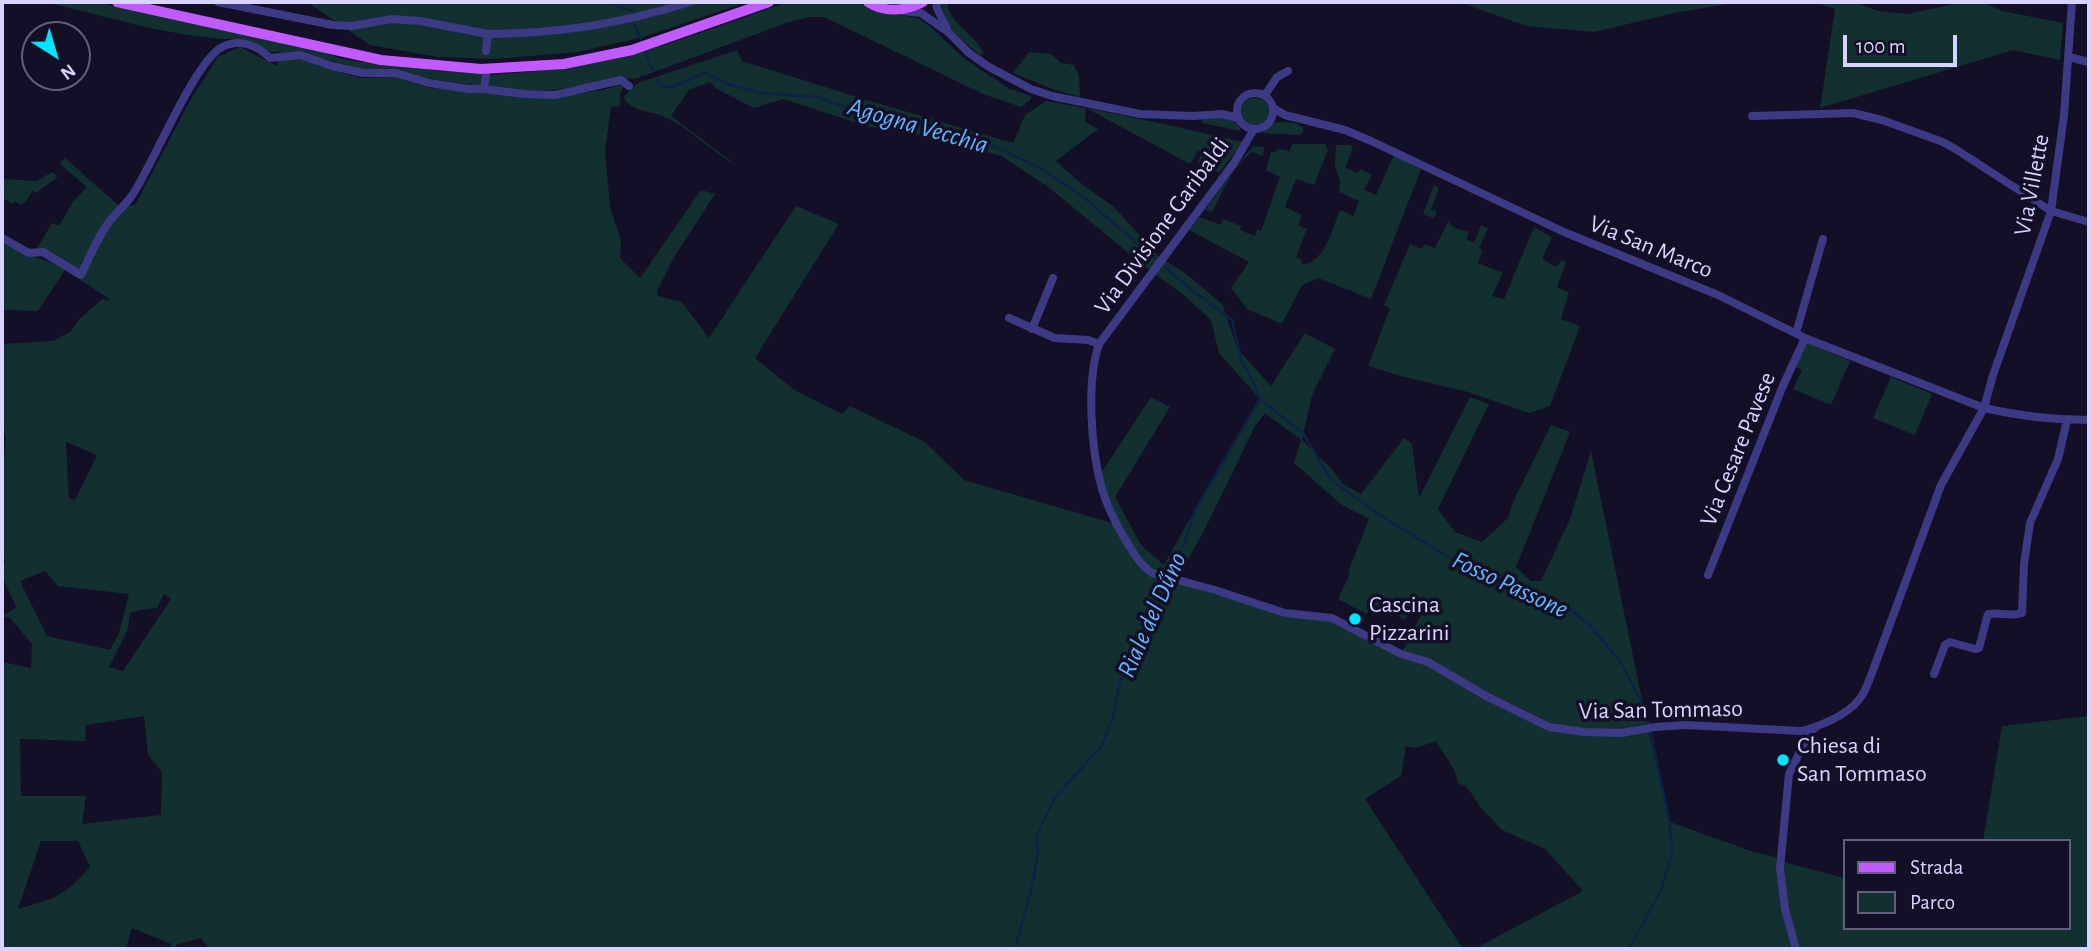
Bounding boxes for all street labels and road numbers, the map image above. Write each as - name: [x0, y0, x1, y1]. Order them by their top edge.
- street label: Via Divisione Garibaldi: [1088, 132, 1236, 320]
- street label: Via Villette: [2008, 132, 2056, 238]
- street label: Via San Marco: [1585, 209, 1717, 285]
- street label: Via Cesare Pavese: [1694, 368, 1782, 530]
- street label: Via San Tommaso: [1579, 694, 1743, 726]

